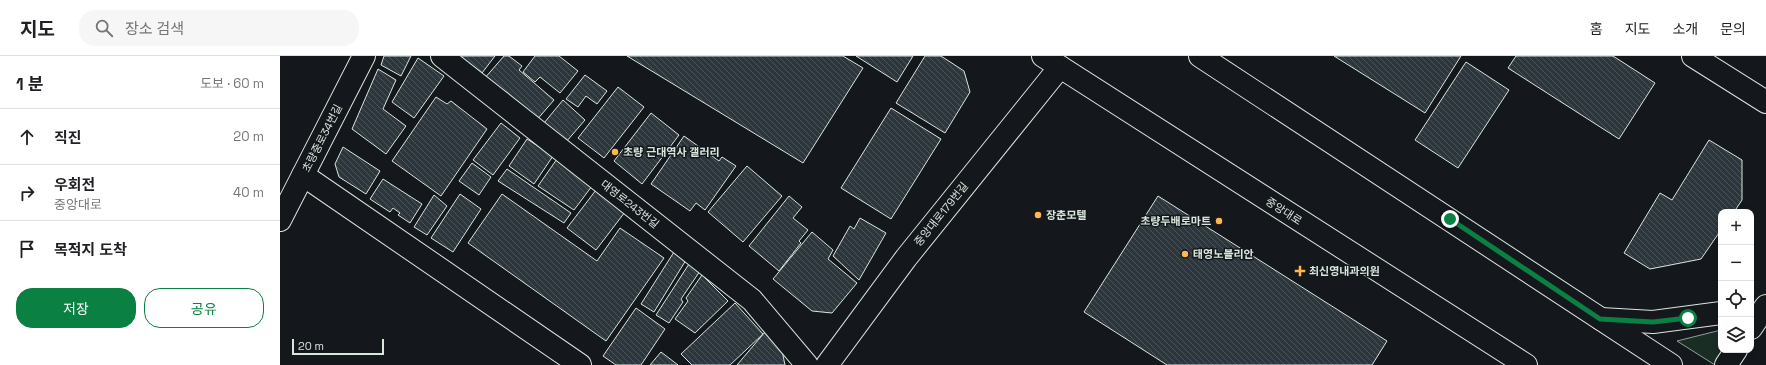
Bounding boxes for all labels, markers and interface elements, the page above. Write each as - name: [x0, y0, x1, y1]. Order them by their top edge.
- search box: [79, 10, 359, 46]
- text: 지도: [20, 17, 55, 42]
- icon: search: [93, 17, 115, 39]
- text: 장소 검색: [125, 19, 184, 38]
- text: 홈: [1590, 20, 1603, 38]
- text: 지도: [1625, 20, 1650, 38]
- text: 소개: [1672, 20, 1698, 38]
- text: 문의: [1720, 20, 1746, 38]
- text: 1 분: [16, 73, 44, 95]
- text: 도보 · 60 m: [200, 75, 264, 92]
- street label: 초량중로34번길: [299, 102, 345, 174]
- icon: ahead: [16, 126, 38, 148]
- text: 직진: [54, 128, 82, 147]
- text: 20 m: [233, 128, 264, 145]
- place label: 초량 근대역사 갤러리: [623, 145, 720, 159]
- marker: 초량 근대역사 갤러리: [610, 147, 620, 157]
- text: 우회전: [54, 175, 95, 194]
- street label: 대영로243번길: [598, 177, 662, 231]
- street label: 중앙대로179번길: [911, 179, 971, 249]
- icon: right: [16, 182, 38, 204]
- text: 40 m: [233, 184, 264, 201]
- street label: 중앙대로: [1263, 194, 1305, 228]
- text: 중앙대로: [54, 196, 102, 213]
- place label: 장춘모텔: [1046, 208, 1086, 222]
- map controls: [1718, 209, 1754, 353]
- button: +: [1718, 209, 1754, 245]
- marker: 장춘모텔: [1033, 210, 1043, 220]
- route end: [1441, 210, 1459, 228]
- place label: 초량두배로마트: [1140, 214, 1211, 228]
- marker: 초량두배로마트: [1214, 216, 1224, 226]
- icon: arrive: [16, 238, 38, 260]
- text: 목적지 도착: [54, 240, 127, 259]
- button: −: [1718, 245, 1754, 281]
- place label: 태영노블리안: [1193, 247, 1254, 261]
- marker: 태영노블리안: [1180, 249, 1190, 259]
- place label: 최신영내과의원: [1309, 264, 1380, 278]
- marker: 최신영내과의원: [1294, 265, 1306, 277]
- button: locate: [1718, 281, 1754, 317]
- button: 저장: [16, 288, 136, 328]
- button: 공유: [144, 288, 264, 328]
- route start: [1679, 309, 1697, 327]
- button: layers: [1718, 317, 1754, 353]
- scale bar: [292, 337, 384, 356]
- text: 20 m: [298, 339, 324, 353]

